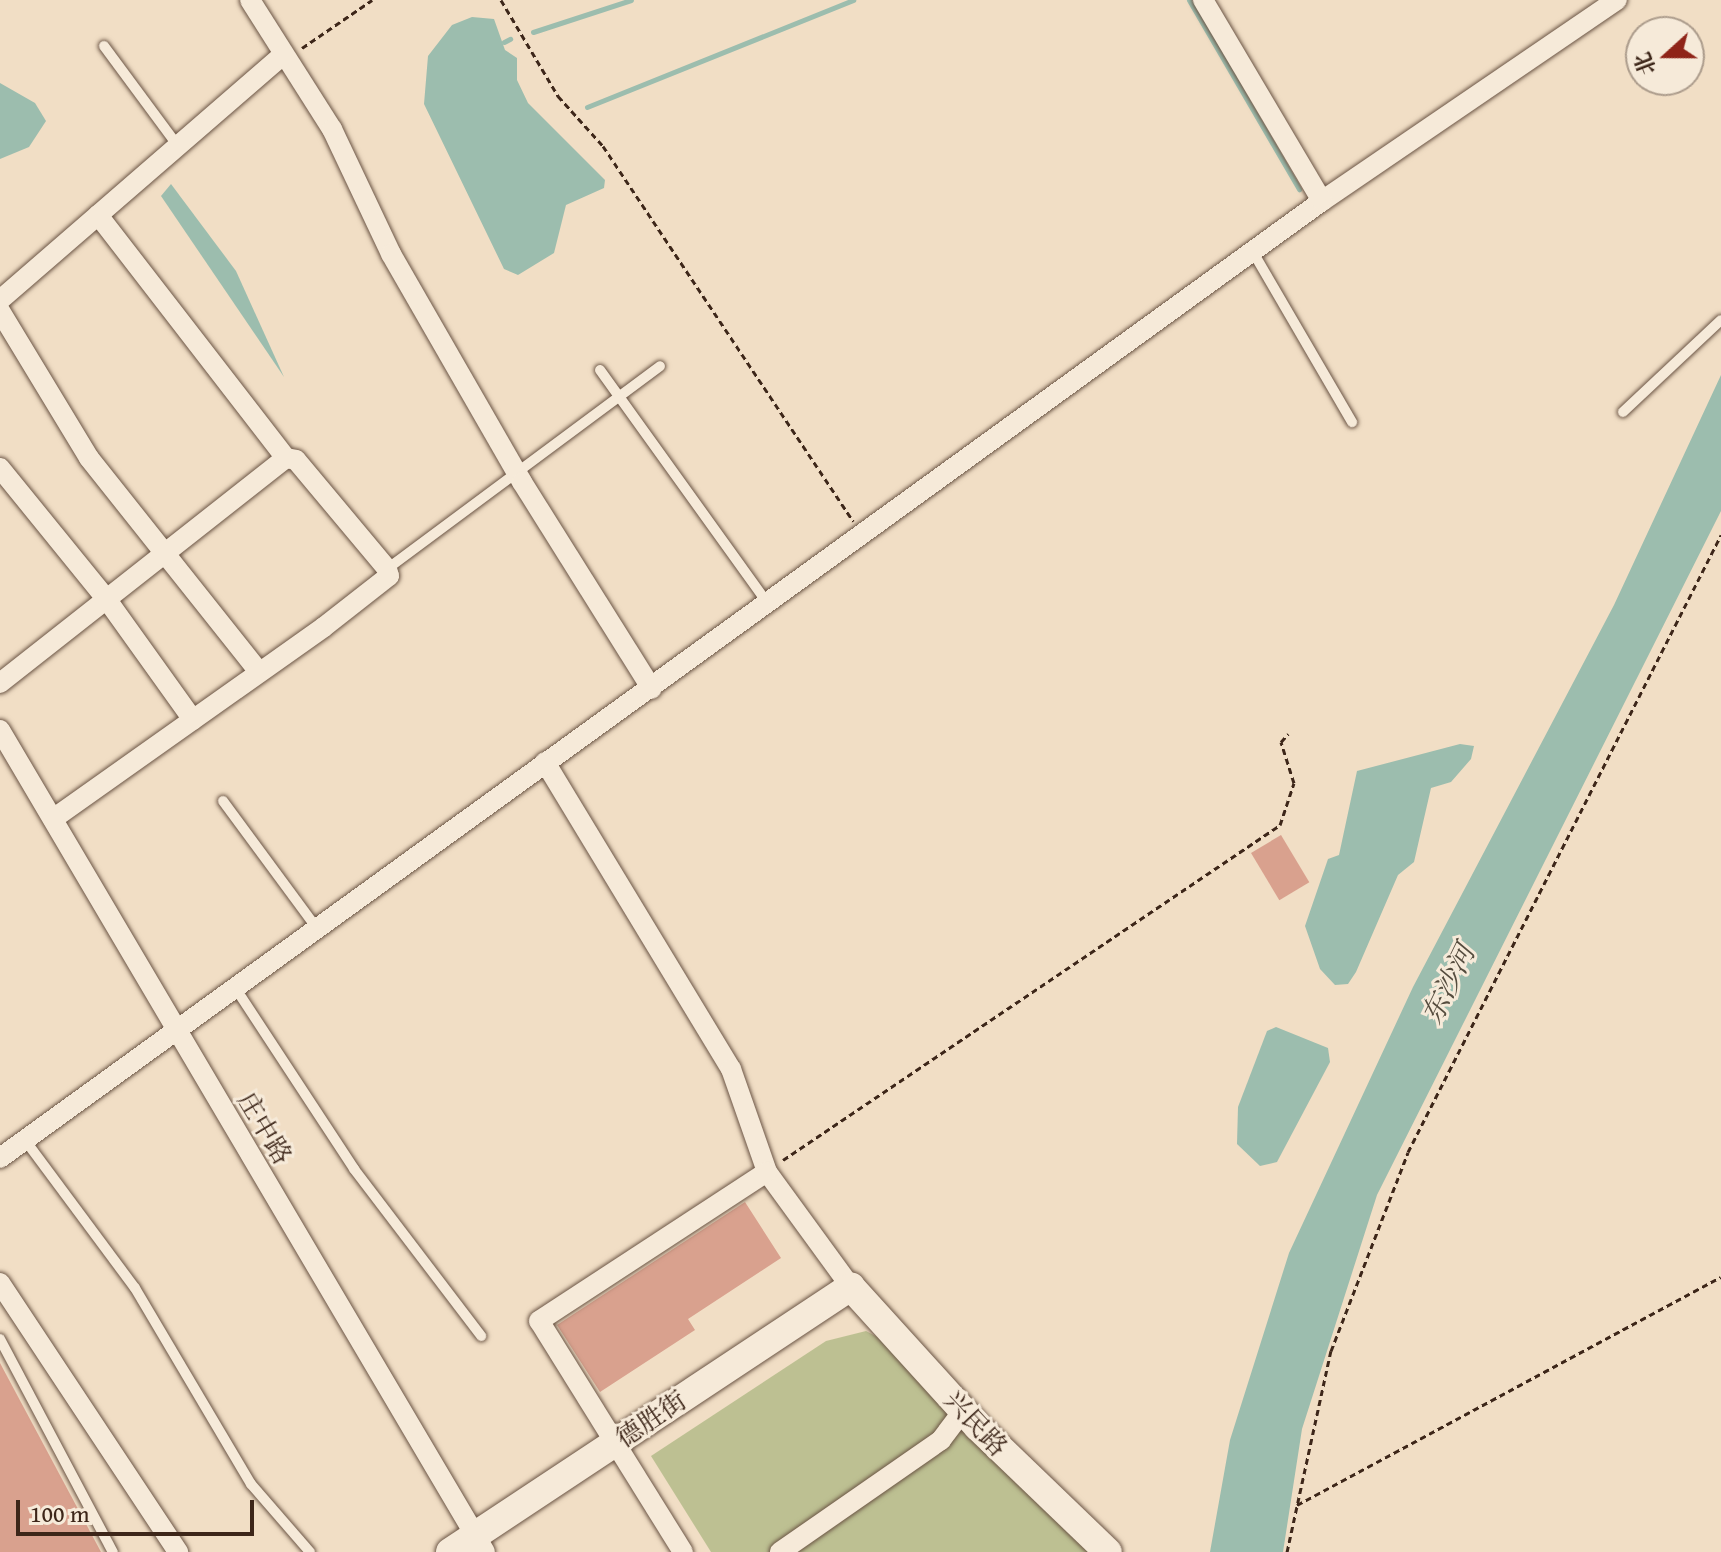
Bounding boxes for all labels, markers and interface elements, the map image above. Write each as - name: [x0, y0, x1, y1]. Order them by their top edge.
- north arrow: [1625, 16, 1705, 96]
- text: 北: [1626, 48, 1663, 80]
- water label: 东沙河: [1414, 939, 1482, 1029]
- street label: 庄中路: [232, 1087, 298, 1169]
- street label: 德胜街: [610, 1384, 692, 1454]
- street label: 兴民路: [938, 1384, 1014, 1462]
- scale bar: [20, 1484, 258, 1534]
- text: 100 m: [30, 1496, 90, 1531]

